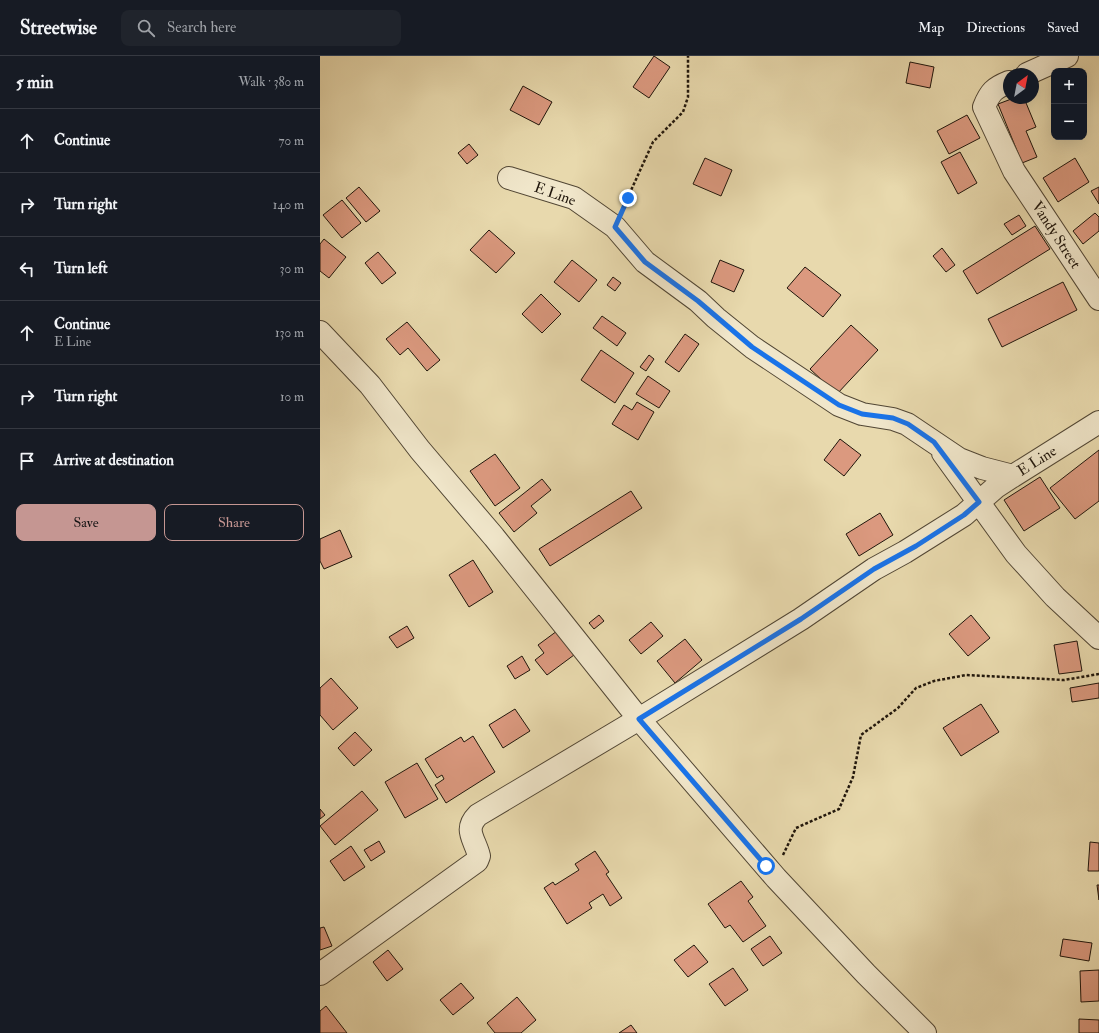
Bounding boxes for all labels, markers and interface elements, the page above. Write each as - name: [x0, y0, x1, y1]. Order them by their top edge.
- search box: [121, 10, 401, 46]
- text: Streetwise: [20, 16, 97, 40]
- icon: search: [135, 17, 157, 39]
- text: Search here: [167, 18, 236, 37]
- text: Map: [918, 19, 944, 36]
- text: Directions: [966, 19, 1025, 36]
- text: Saved: [1047, 19, 1079, 36]
- north arrow: [1003, 68, 1039, 104]
- map controls: [1051, 68, 1087, 140]
- button: +: [1051, 68, 1087, 104]
- text: 5 min: [16, 72, 54, 93]
- text: Walk · 380 m: [238, 74, 304, 90]
- button: −: [1051, 104, 1087, 140]
- icon: ahead: [16, 130, 38, 152]
- text: Continue: [54, 131, 110, 150]
- text: 70 m: [279, 133, 304, 149]
- street label: E Line: [532, 178, 578, 210]
- route end: [619, 189, 637, 207]
- icon: right: [16, 194, 38, 216]
- text: Turn right: [54, 195, 117, 214]
- text: 140 m: [273, 197, 304, 213]
- street label: Vandy Street: [1027, 198, 1085, 272]
- icon: left: [16, 258, 38, 280]
- text: Turn left: [54, 259, 108, 278]
- text: 30 m: [280, 261, 304, 277]
- text: Continue: [54, 315, 110, 334]
- icon: ahead: [16, 322, 38, 344]
- text: 130 m: [275, 325, 304, 341]
- text: E Line: [54, 334, 91, 350]
- icon: right: [16, 386, 38, 408]
- text: Turn right: [54, 387, 117, 406]
- text: 10 m: [280, 389, 304, 405]
- street label: E Line: [1014, 442, 1060, 480]
- icon: arrive: [16, 450, 38, 472]
- text: Arrive at destination: [54, 451, 174, 470]
- button: Save: [16, 504, 156, 541]
- button: Share: [164, 504, 304, 541]
- route start: [757, 857, 775, 875]

